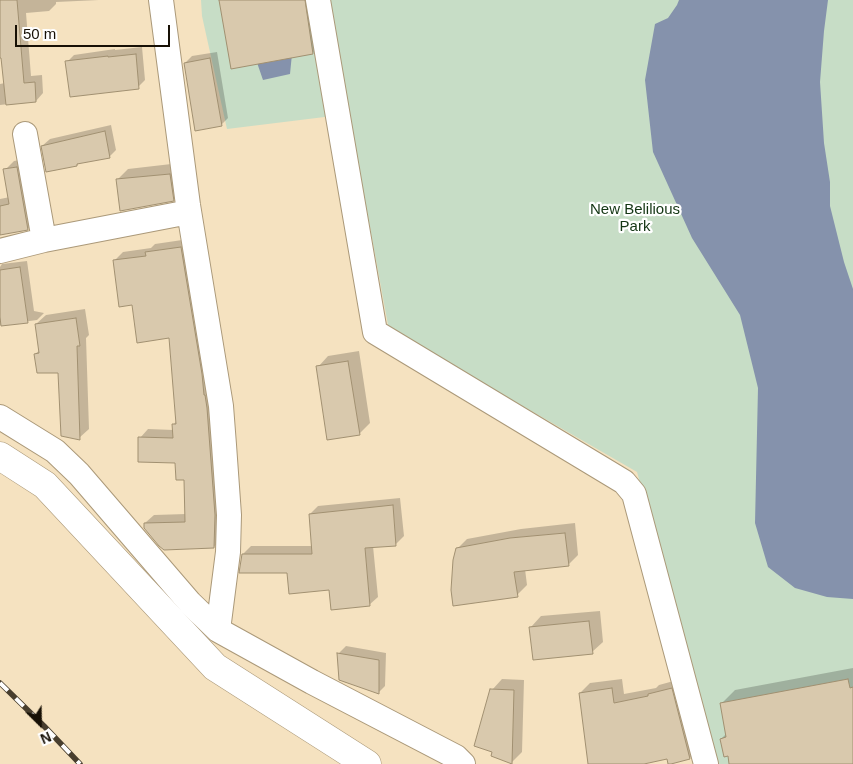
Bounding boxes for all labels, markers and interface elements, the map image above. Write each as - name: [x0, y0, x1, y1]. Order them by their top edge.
- scale bar: [18, 15, 172, 47]
- text: 50 m: [23, 25, 56, 42]
- park label: New Belilious Park: [590, 201, 680, 236]
- north arrow: [15, 699, 65, 749]
- text: N: [38, 728, 54, 747]

